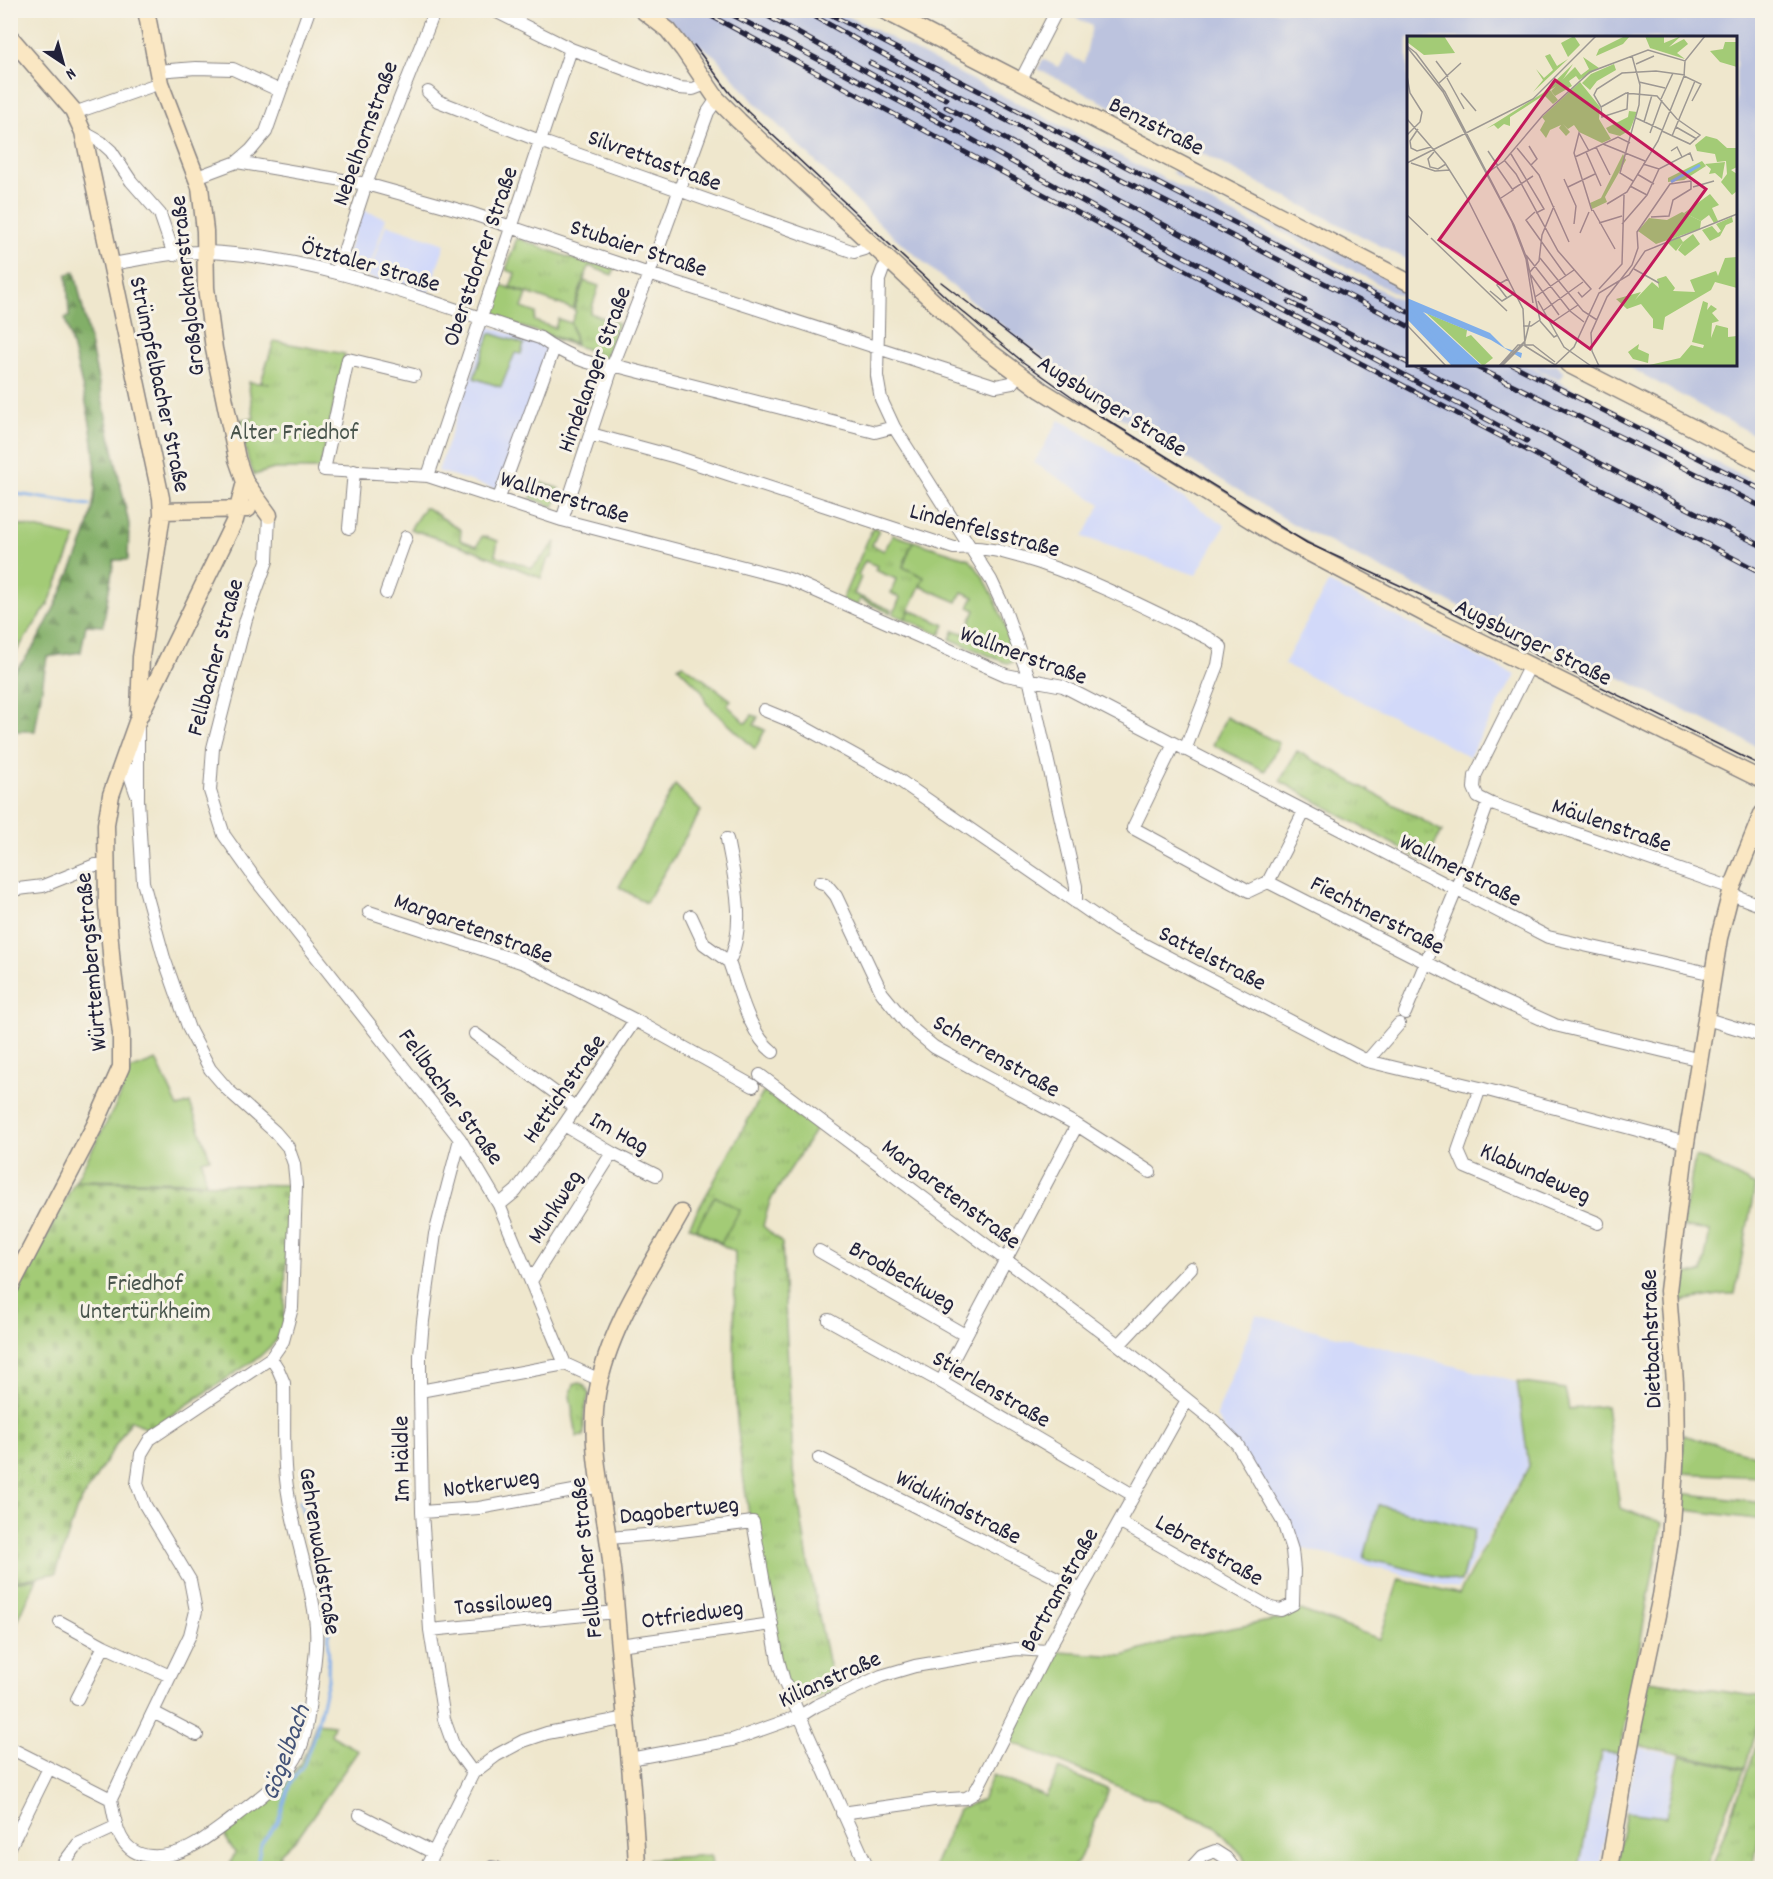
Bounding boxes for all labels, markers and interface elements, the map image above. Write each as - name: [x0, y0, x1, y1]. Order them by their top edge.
- north arrow: [33, 33, 93, 93]
- inset map: [1407, 36, 1737, 366]
- street label: Nebelhornstraße: [325, 57, 409, 211]
- text: N: [60, 61, 80, 85]
- street label: Benzstraße: [1102, 89, 1209, 166]
- street label: Silvrettastraße: [582, 122, 726, 202]
- street label: Oberstdorfer Straße: [435, 162, 529, 352]
- street label: Großglocknerstraße: [163, 194, 215, 378]
- street label: Stubaier Straße: [565, 212, 711, 288]
- street label: Ötztaler Straße: [297, 231, 444, 303]
- street label: Strümpfelbacher Straße: [119, 274, 198, 496]
- street label: Hindelanger Straße: [550, 282, 642, 458]
- street label: Augsburger Straße: [1030, 348, 1193, 467]
- park label: Alter Friedhof: [230, 417, 359, 451]
- street label: Wallmerstraße: [495, 463, 633, 535]
- street label: Lindenfelsstraße: [905, 496, 1063, 568]
- street label: Fellbacher Straße: [180, 575, 254, 740]
- street label: Augsburger Straße: [1448, 591, 1617, 696]
- street label: Wallmerstraße: [954, 618, 1092, 696]
- street label: Mäulenstraße: [1546, 790, 1676, 863]
- street label: Wallmerstraße: [1392, 826, 1527, 917]
- street label: Fiechtnerstraße: [1304, 868, 1450, 965]
- street label: Württembergstraße: [68, 871, 118, 1052]
- street label: Margaretenstraße: [389, 885, 557, 974]
- street label: Sattelstraße: [1152, 918, 1271, 1001]
- street label: Scherrenstraße: [925, 1007, 1066, 1108]
- street label: Fellbacher Straße: [388, 1022, 511, 1173]
- street label: Hettichstraße: [515, 1028, 616, 1151]
- street label: Im Hag: [583, 1104, 655, 1165]
- street label: Margaretenstraße: [873, 1132, 1027, 1259]
- street label: Klabundeweg: [1474, 1135, 1596, 1214]
- street label: Munkweg: [520, 1164, 593, 1251]
- street label: Brodbeckweg: [841, 1233, 962, 1322]
- park label: Friedhof Untertürkheim: [79, 1268, 211, 1330]
- street label: Dietbachstraße: [1634, 1269, 1672, 1409]
- street label: Stierlenstraße: [925, 1343, 1056, 1438]
- street label: Im Häldle: [385, 1415, 421, 1503]
- street label: Notkerweg: [441, 1461, 542, 1509]
- street label: Widukindstraße: [889, 1462, 1027, 1555]
- street label: Gehrenwaldstraße: [288, 1465, 348, 1638]
- street label: Fellbacher Straße: [563, 1476, 613, 1640]
- street label: Dagobertweg: [618, 1489, 741, 1535]
- street label: Lebretstraße: [1148, 1507, 1269, 1596]
- street label: Bertramstraße: [1012, 1522, 1109, 1659]
- street label: Tassiloweg: [453, 1584, 554, 1626]
- street label: Otfriedweg: [639, 1592, 746, 1640]
- street label: Kilianstraße: [774, 1643, 887, 1718]
- water label: Gögelbach: [253, 1699, 322, 1806]

